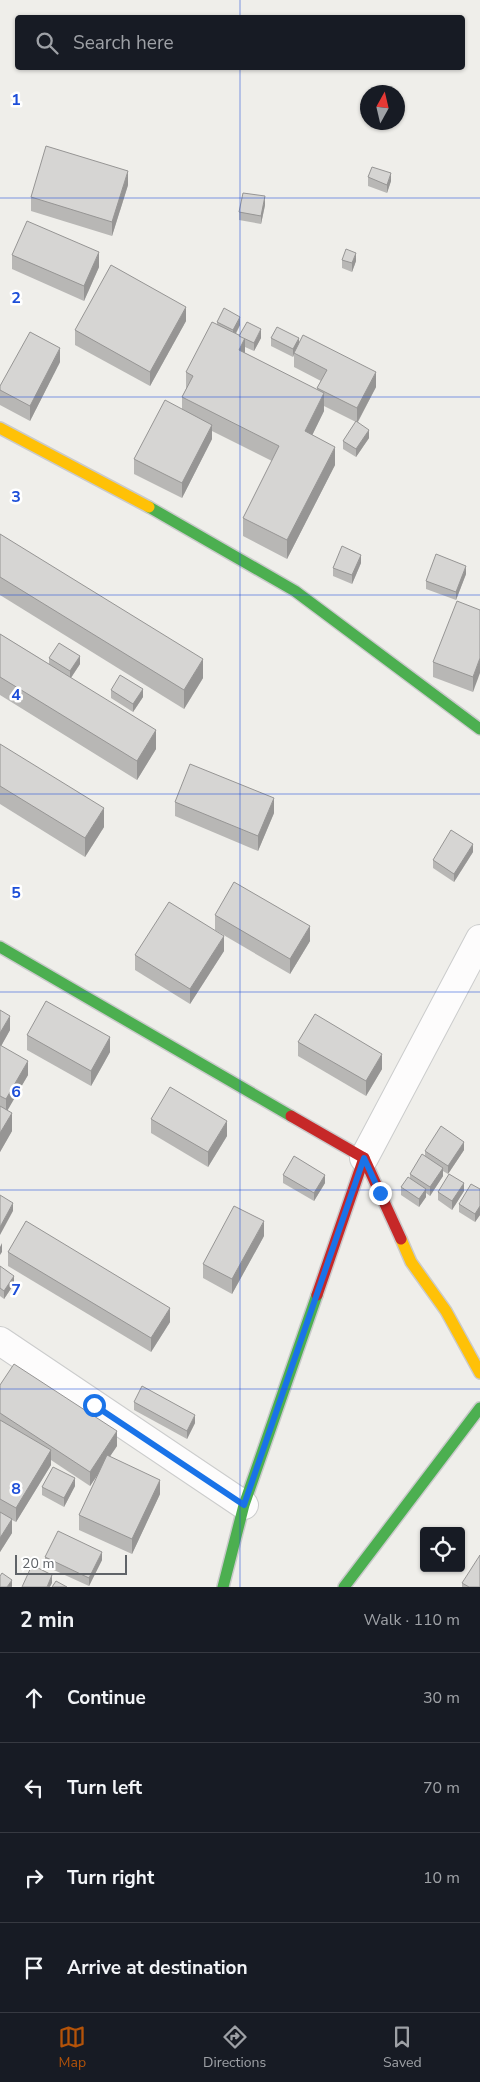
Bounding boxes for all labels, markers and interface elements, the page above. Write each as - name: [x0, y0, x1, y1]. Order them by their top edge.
- search box: [15, 15, 465, 70]
- icon: search: [33, 29, 61, 57]
- text: Search here: [73, 30, 174, 56]
- north arrow: [360, 85, 405, 130]
- text: 1: [11, 89, 21, 111]
- text: 2: [11, 287, 21, 309]
- text: 3: [11, 486, 21, 508]
- text: 4: [11, 684, 21, 706]
- text: 5: [11, 882, 21, 904]
- text: 6: [11, 1081, 21, 1103]
- route end: [369, 1182, 392, 1205]
- text: 7: [11, 1279, 21, 1301]
- route start: [83, 1394, 106, 1417]
- text: 8: [11, 1478, 21, 1500]
- map controls: [420, 1527, 465, 1572]
- button: locate: [420, 1527, 465, 1572]
- scale bar: [15, 1552, 128, 1575]
- text: 20 m: [22, 1554, 54, 1573]
- text: 2 min: [20, 1606, 74, 1634]
- text: Walk · 110 m: [364, 1609, 460, 1631]
- icon: ahead: [20, 1684, 48, 1712]
- text: Continue: [67, 1685, 146, 1711]
- text: 30 m: [423, 1687, 460, 1709]
- icon: left: [20, 1774, 48, 1802]
- text: Turn left: [67, 1775, 142, 1801]
- text: 70 m: [423, 1777, 460, 1799]
- icon: right: [20, 1864, 48, 1892]
- text: Turn right: [67, 1865, 154, 1891]
- text: 10 m: [423, 1867, 460, 1889]
- icon: arrive: [20, 1954, 48, 1982]
- text: Arrive at destination: [67, 1955, 248, 1981]
- tab: Map: [58, 2023, 86, 2072]
- tab: Directions: [203, 2023, 266, 2072]
- tab: Saved: [383, 2023, 422, 2072]

